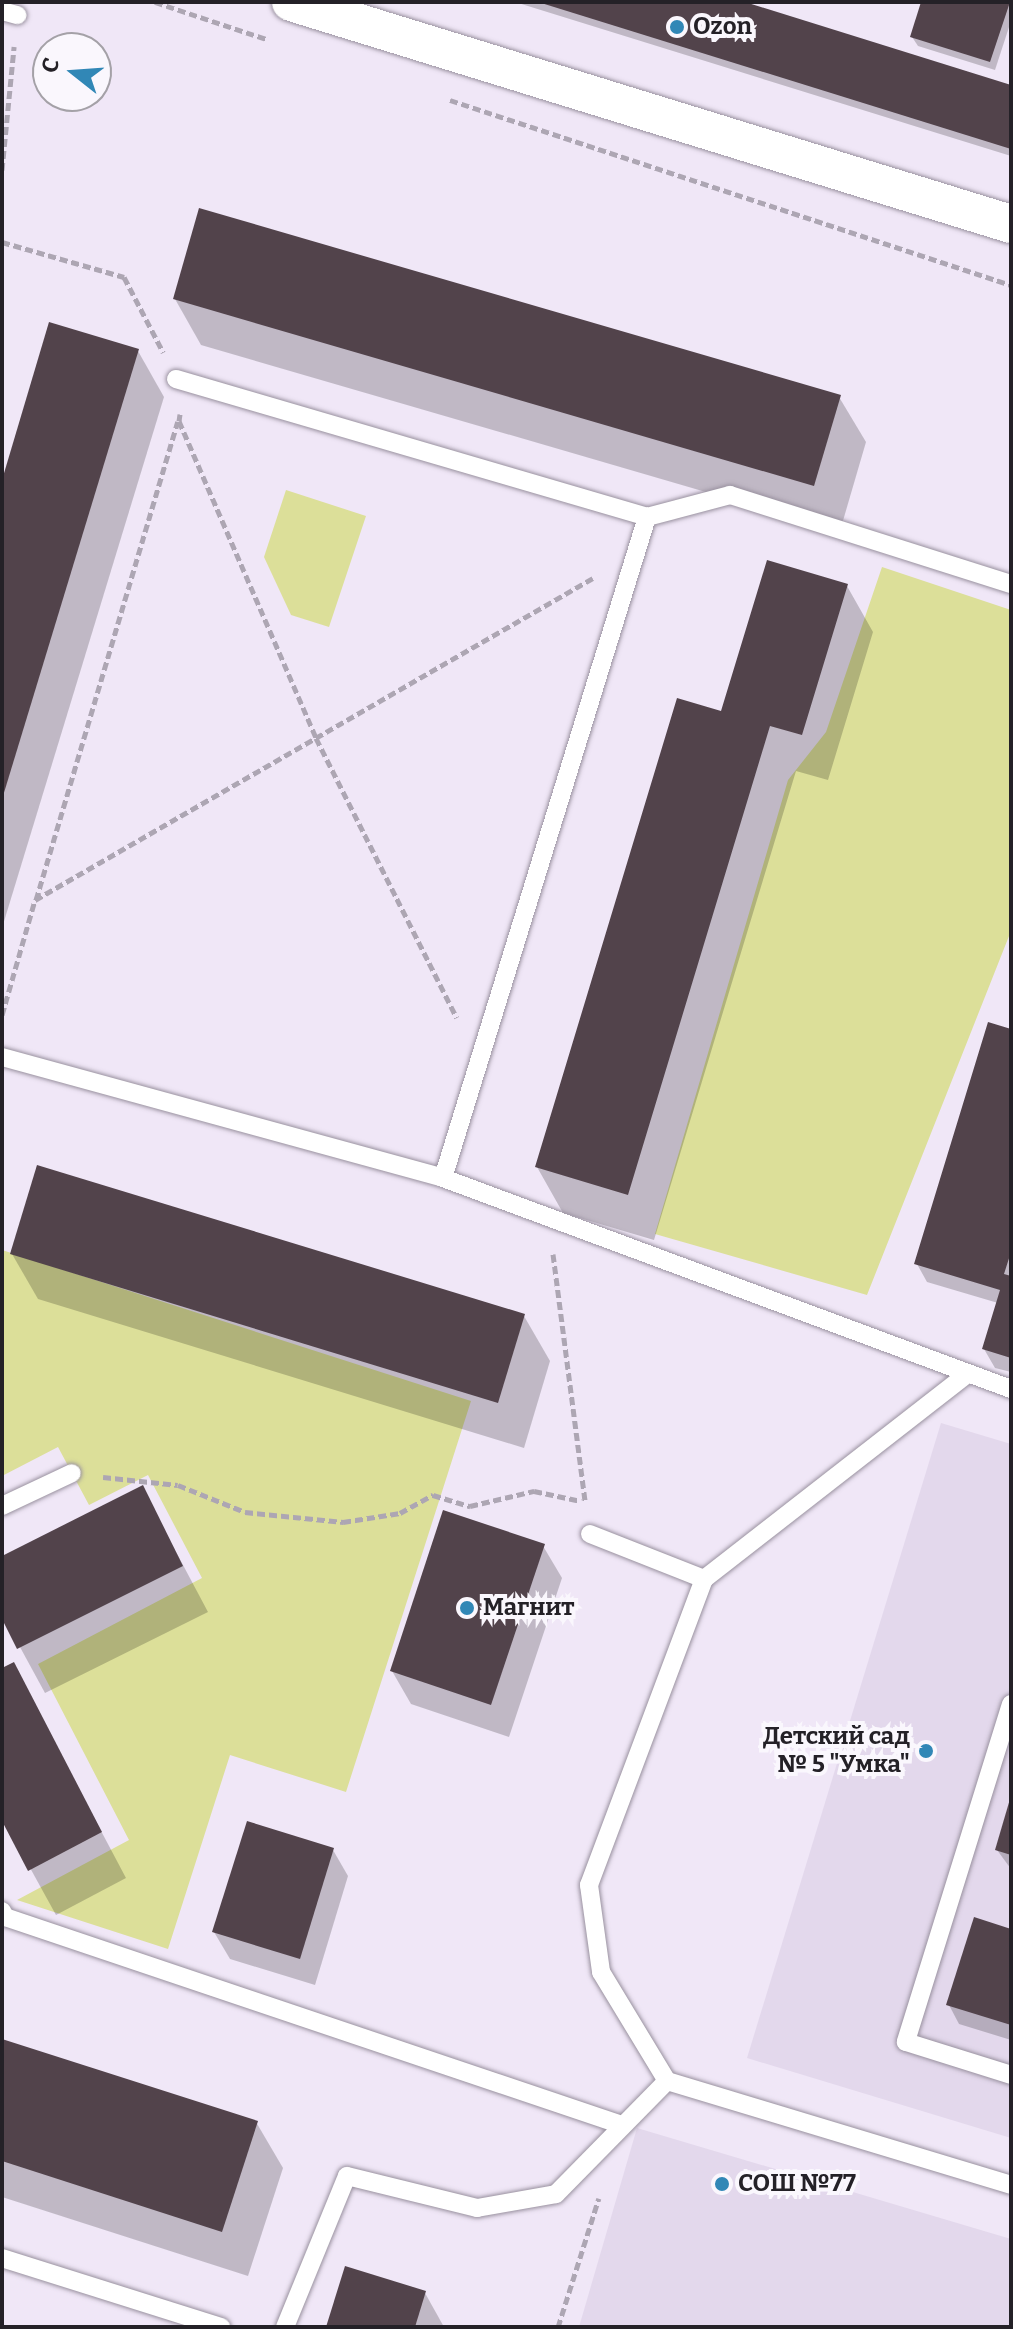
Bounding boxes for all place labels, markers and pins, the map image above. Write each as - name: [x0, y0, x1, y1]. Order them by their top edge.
- place label: Ozon: [693, 13, 752, 41]
- marker: Ozon: [668, 18, 686, 36]
- place label: Магнит: [483, 1594, 575, 1622]
- marker: Магнит: [458, 1599, 476, 1617]
- place label: Детский сад № 5 "Умка": [763, 1723, 910, 1779]
- marker: Детский сад № 5 "Умка": [917, 1742, 935, 1760]
- place label: СОШ №77: [738, 2170, 856, 2198]
- marker: СОШ №77: [713, 2175, 731, 2193]

